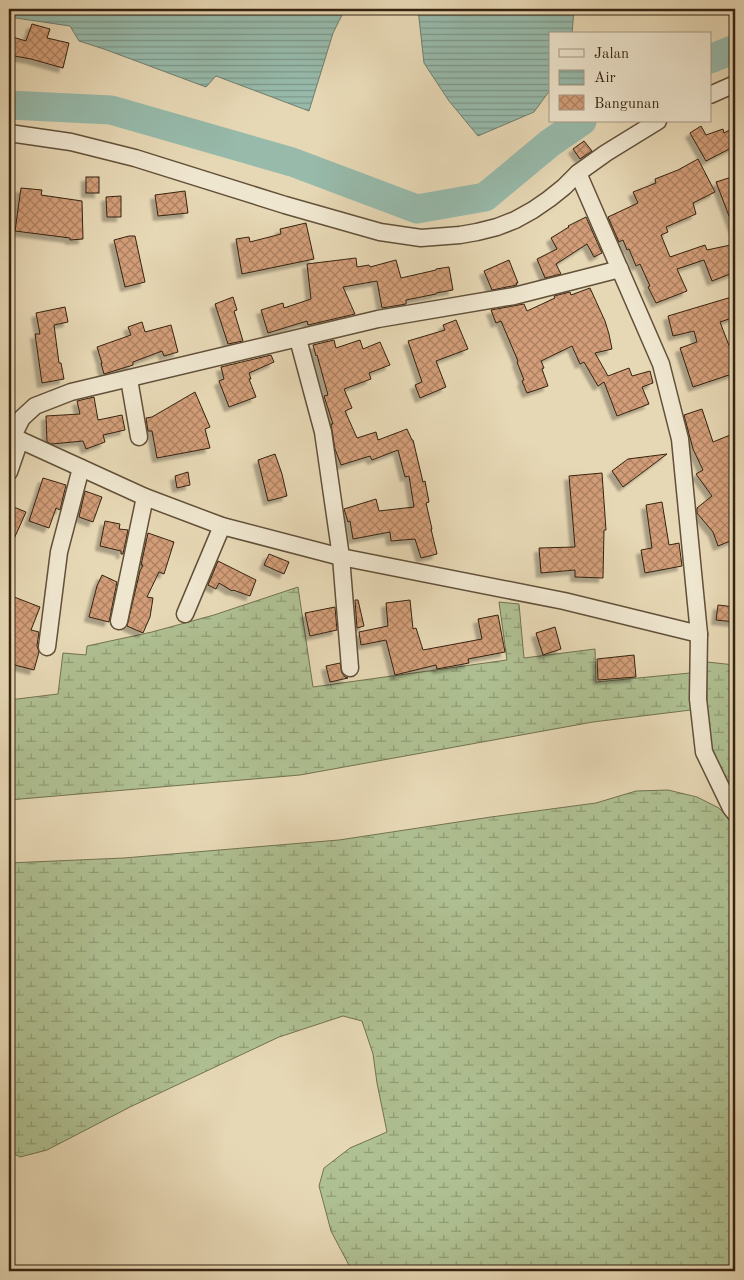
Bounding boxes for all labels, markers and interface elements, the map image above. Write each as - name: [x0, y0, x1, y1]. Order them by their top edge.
- legend: [549, 32, 712, 122]
- text: Jalan: [594, 47, 629, 62]
- text: Air: [594, 71, 616, 86]
- text: Bangunan: [594, 97, 660, 112]

